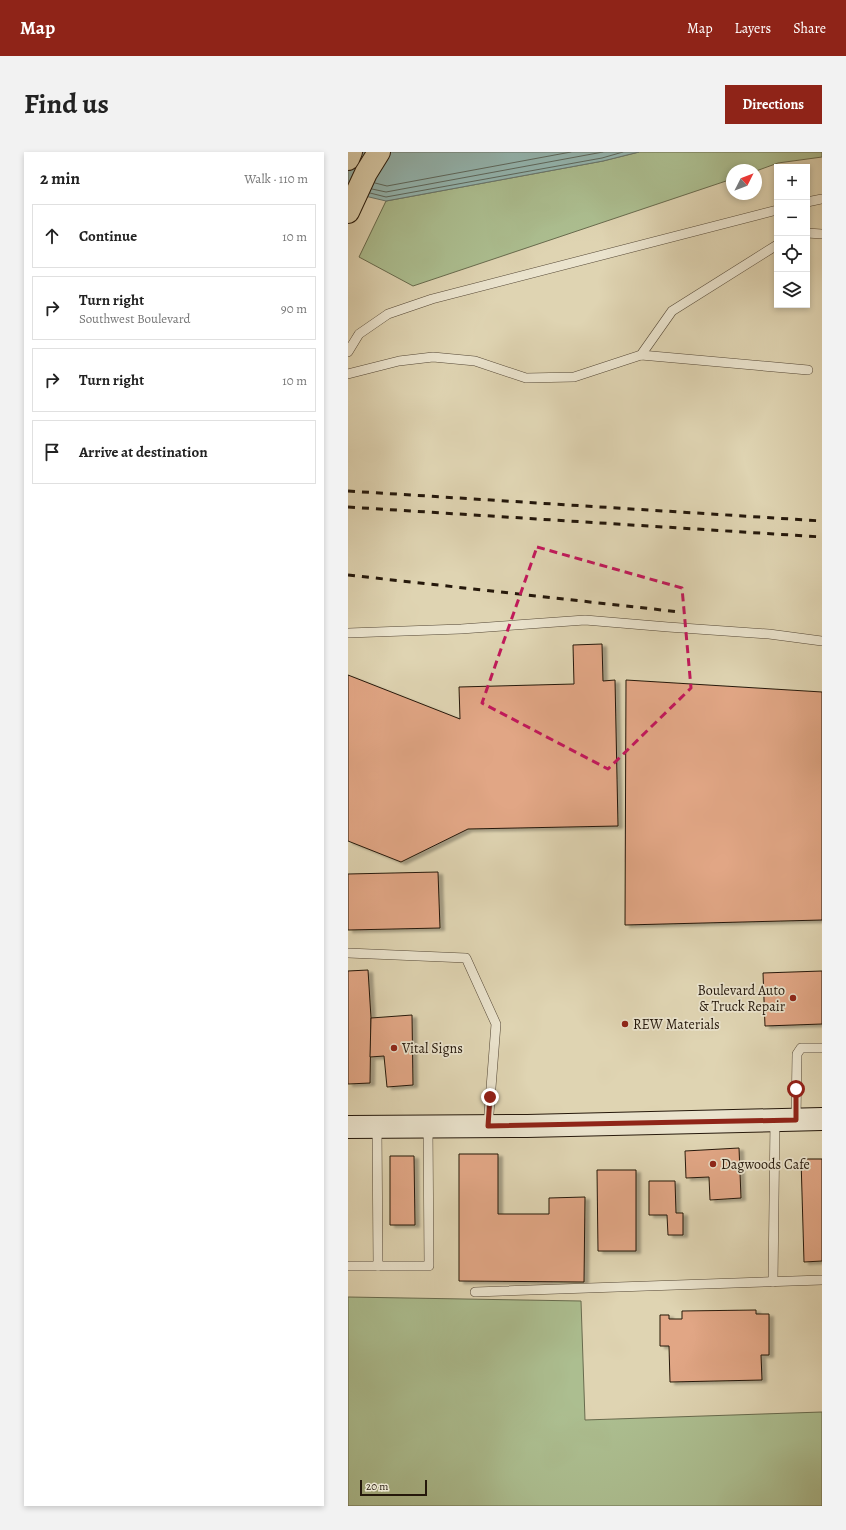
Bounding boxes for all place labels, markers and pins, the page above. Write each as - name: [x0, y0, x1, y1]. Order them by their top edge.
- place label: Boulevard Auto & Truck Repair: [697, 981, 786, 1016]
- marker: Boulevard Auto & Truck Repair: [788, 993, 798, 1003]
- place label: REW Materials: [633, 1015, 720, 1034]
- marker: REW Materials: [620, 1019, 630, 1029]
- place label: Vital Signs: [401, 1039, 463, 1058]
- marker: Vital Signs: [389, 1043, 399, 1053]
- place label: Dagwoods Cafe: [721, 1155, 810, 1174]
- marker: Dagwoods Cafe: [708, 1159, 718, 1169]

